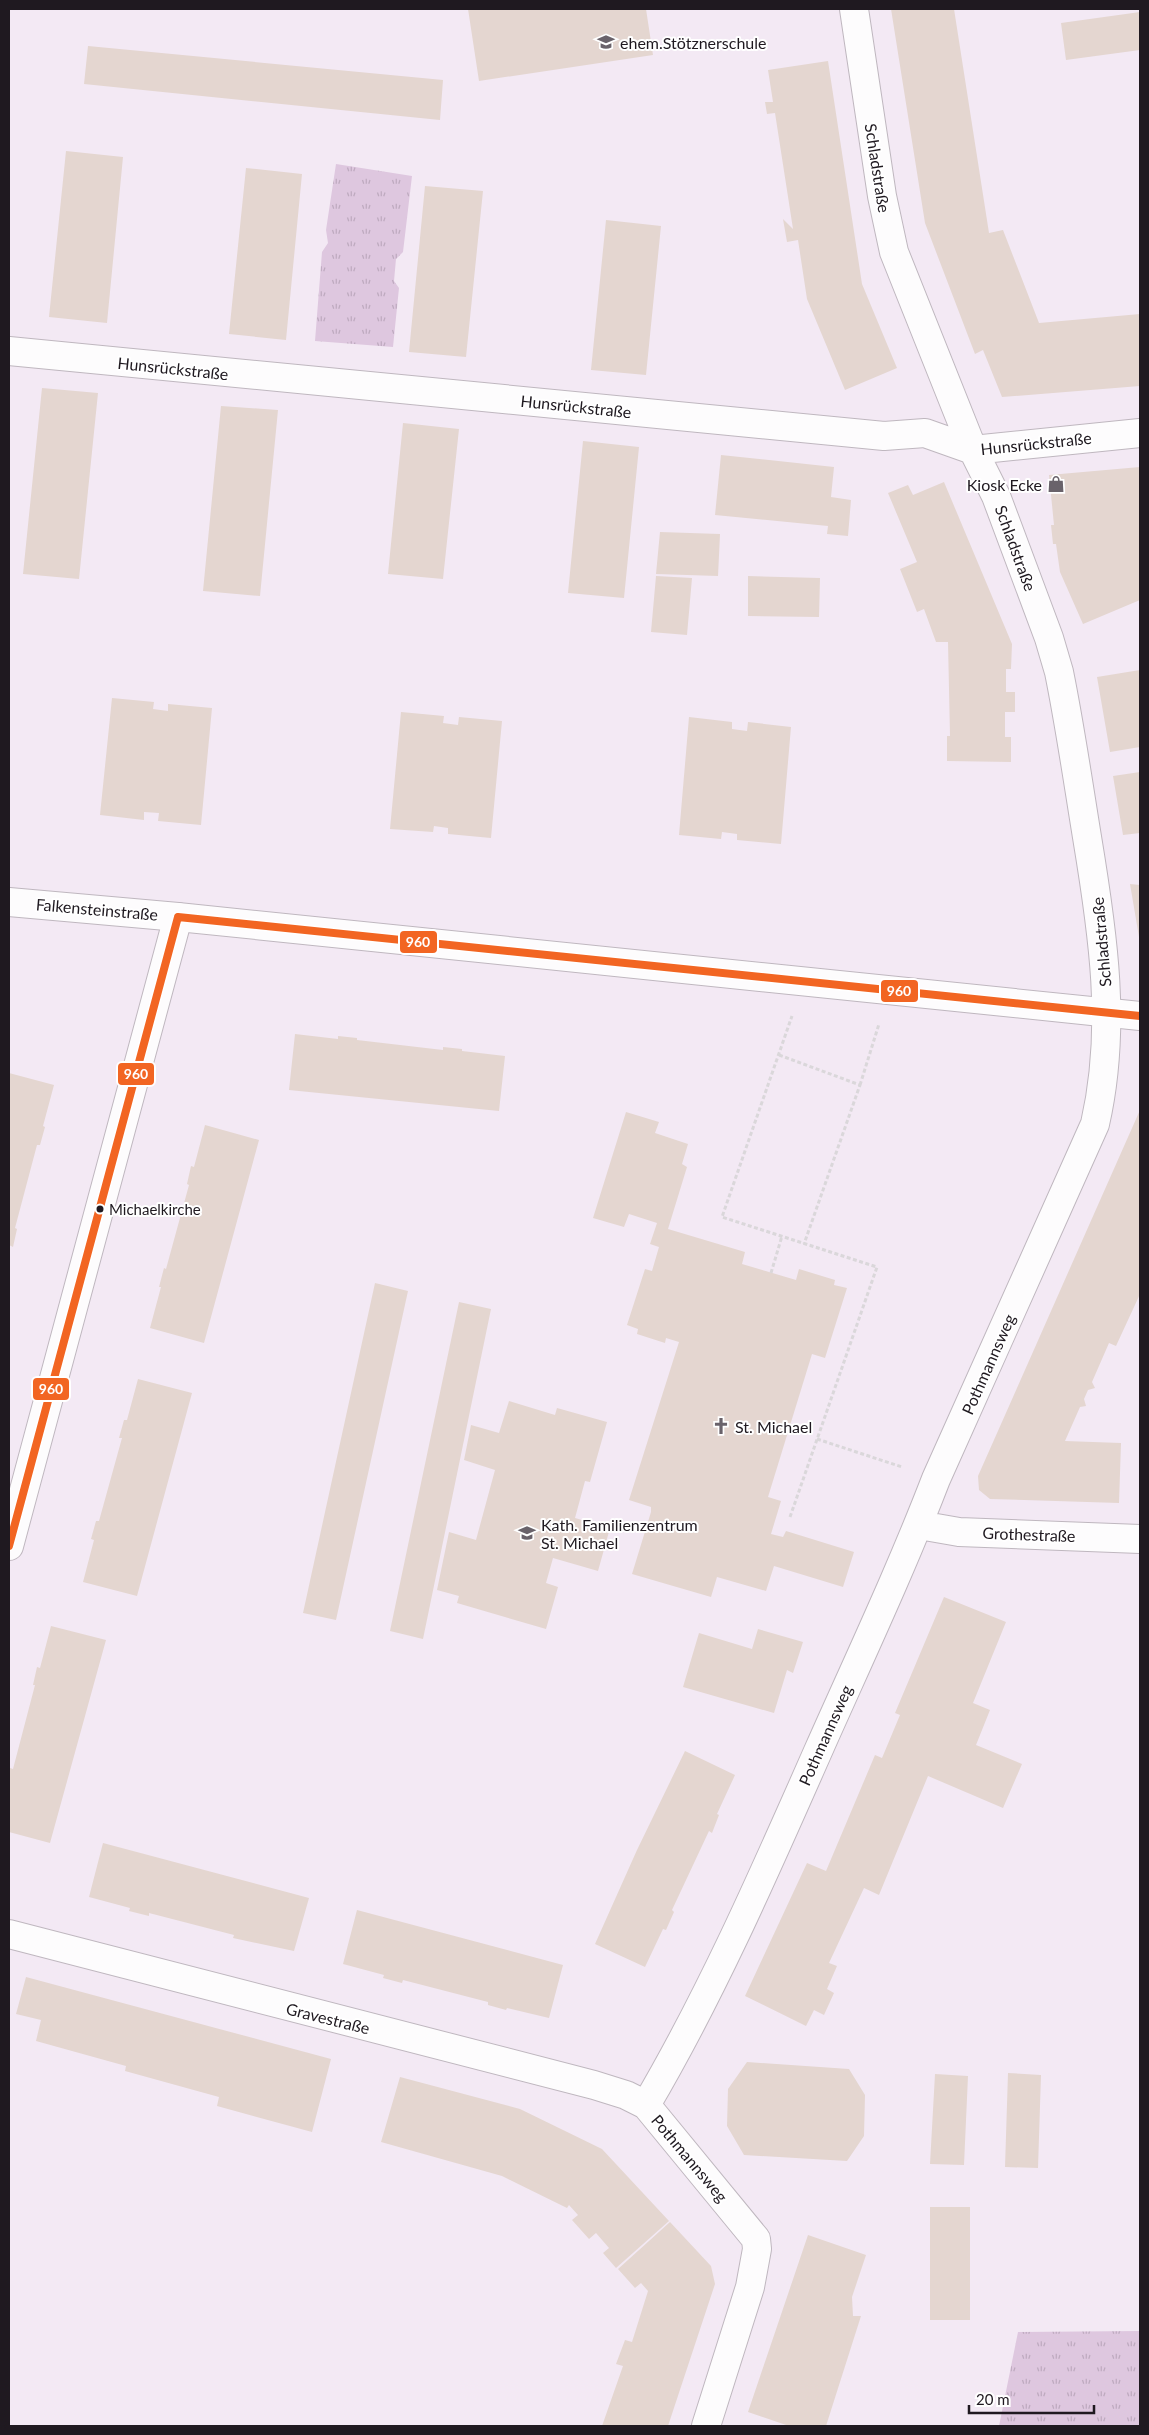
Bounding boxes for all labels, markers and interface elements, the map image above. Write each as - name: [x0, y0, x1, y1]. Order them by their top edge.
- school or university icon: ehem.Stötznerschule: [596, 32, 616, 52]
- place label: ehem.Stötznerschule: [620, 33, 766, 52]
- street label: Schladstraße: [862, 122, 894, 214]
- street label: Hunsrückstraße: [117, 353, 229, 383]
- street label: Hunsrückstraße: [520, 391, 632, 421]
- street label: Hunsrückstraße: [980, 428, 1092, 458]
- shop icon: Kiosk Ecke: [1046, 474, 1066, 494]
- place label: Kiosk Ecke: [967, 475, 1042, 494]
- street label: Schladstraße: [992, 502, 1040, 594]
- street label: Falkensteinstraße: [35, 894, 159, 924]
- street label: Schladstraße: [1088, 896, 1114, 988]
- line badge: 960: [399, 930, 438, 954]
- text: 960: [406, 933, 430, 950]
- line badge: 960: [880, 979, 919, 1003]
- text: 960: [887, 982, 911, 999]
- line badge: 960: [117, 1062, 155, 1086]
- text: 960: [124, 1065, 148, 1082]
- place label: Michaelkirche: [109, 1200, 201, 1218]
- marker: Michaelkirche: [95, 1204, 105, 1214]
- street label: Pothmannsweg: [957, 1311, 1019, 1417]
- line badge: 960: [32, 1377, 70, 1401]
- text: 960: [39, 1380, 63, 1397]
- church icon: St. Michael: [711, 1416, 731, 1436]
- place label: St. Michael: [735, 1417, 812, 1436]
- place label: Kath. Familienzentrum St. Michael: [541, 1515, 698, 1552]
- school or university icon: Kath. Familienzentrum St. Michael: [517, 1523, 537, 1543]
- street label: Grothestraße: [982, 1523, 1076, 1545]
- street label: Pothmannsweg: [794, 1682, 856, 1788]
- street label: Gravestraße: [284, 1998, 372, 2038]
- street label: Pothmannsweg: [648, 2111, 732, 2205]
- scale bar: [969, 2382, 1094, 2414]
- text: 20 m: [976, 2390, 1010, 2408]

